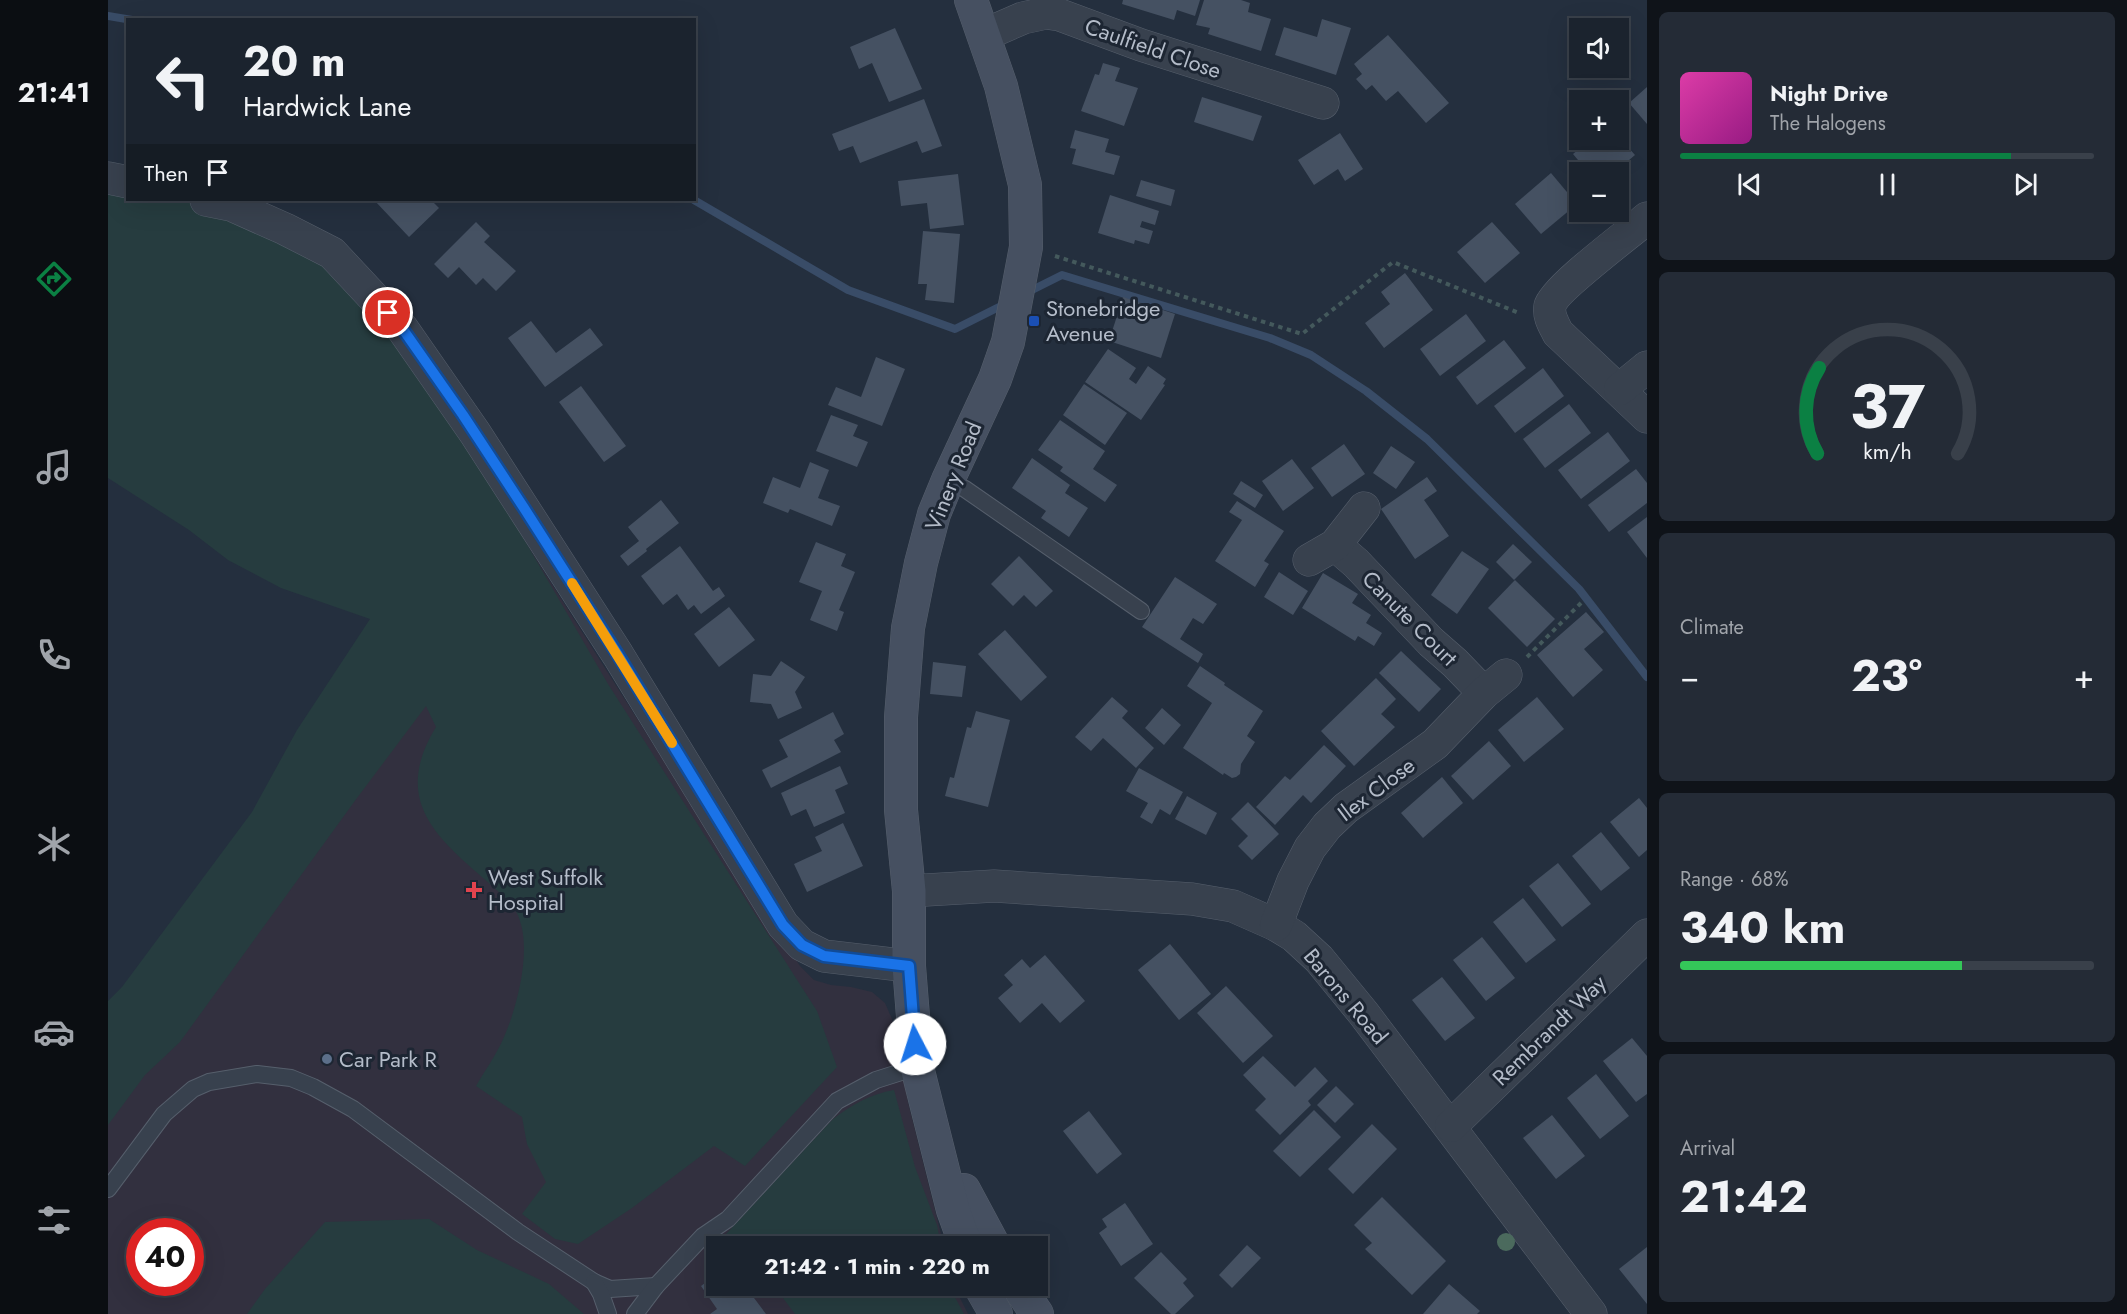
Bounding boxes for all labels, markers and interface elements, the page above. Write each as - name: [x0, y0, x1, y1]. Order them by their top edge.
- street label: Caulfield Close: [1081, 10, 1225, 86]
- map controls: [1569, 18, 1629, 222]
- button: sound: [1569, 18, 1629, 78]
- text: 20 m: [243, 31, 345, 92]
- icon: left: [144, 42, 222, 120]
- text: 21:41: [18, 73, 90, 112]
- text: Night Drive: [1770, 77, 1888, 109]
- text: Hardwick Lane: [243, 87, 411, 126]
- button: +: [1569, 90, 1629, 150]
- text: The Halogens: [1770, 109, 1886, 138]
- icon: arrive: [201, 156, 234, 189]
- text: Then: [144, 157, 189, 189]
- button: −: [1569, 162, 1629, 222]
- icon: previous: [1733, 168, 1766, 201]
- icon: pause: [1871, 168, 1904, 201]
- icon: next: [2009, 168, 2042, 201]
- icon: directions: [33, 258, 75, 300]
- pin: [362, 287, 413, 338]
- place label: Stonebridge Avenue: [1046, 292, 1160, 349]
- icon: arrive: [371, 296, 404, 329]
- marker: Stonebridge Avenue: [1027, 314, 1041, 328]
- text: 37: [1849, 361, 1925, 451]
- street label: Vinery Road: [917, 417, 989, 535]
- text: km/h: [1863, 436, 1911, 467]
- icon: music: [33, 446, 75, 488]
- street label: Canute Court: [1355, 563, 1465, 673]
- text: Climate: [1680, 613, 1744, 642]
- icon: phone: [33, 634, 75, 676]
- text: 23°: [1851, 643, 1922, 708]
- text: −: [1680, 653, 1699, 700]
- text: +: [2074, 653, 2094, 700]
- street label: Ilex Close: [1331, 749, 1421, 829]
- icon: climate: [33, 823, 75, 865]
- place label: West Suffolk Hospital: [488, 861, 603, 918]
- text: Range · 68%: [1680, 865, 1788, 894]
- marker: West Suffolk Hospital: [465, 881, 483, 899]
- text: 340 km: [1680, 895, 1846, 960]
- street label: Barons Road: [1296, 941, 1396, 1051]
- street label: Rembrandt Way: [1485, 967, 1613, 1093]
- icon: car: [33, 1011, 75, 1053]
- position arrow: [883, 1012, 947, 1076]
- place label: Car Park R: [339, 1043, 438, 1075]
- marker: Car Park R: [320, 1052, 334, 1066]
- text: Arrival: [1680, 1134, 1735, 1163]
- text: 21:42: [1680, 1164, 1808, 1229]
- icon: filters: [33, 1199, 75, 1241]
- speed limit sign: 40: [126, 1218, 204, 1296]
- text: 21:42 · 1 min · 220 m: [764, 1250, 990, 1282]

